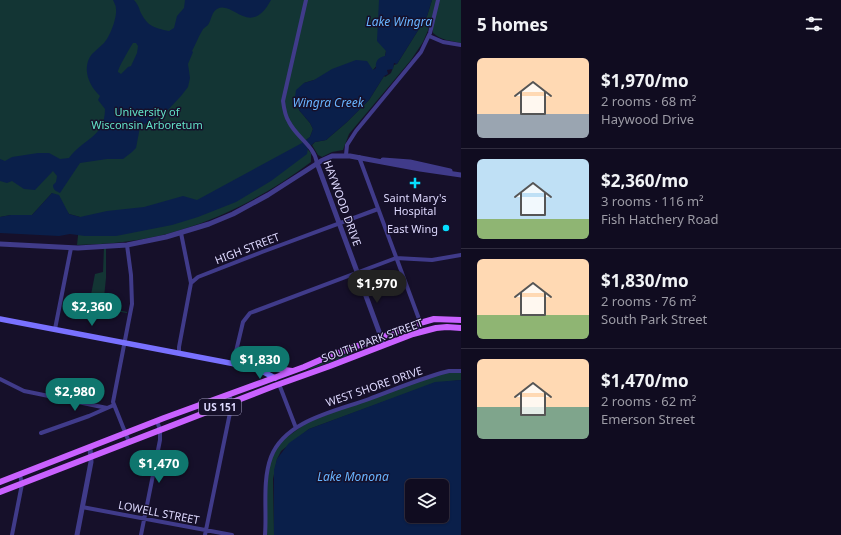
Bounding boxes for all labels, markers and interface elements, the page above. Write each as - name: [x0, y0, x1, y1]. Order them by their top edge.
- water label: Lake Wingra: [366, 13, 432, 30]
- text: 5 homes: [477, 13, 548, 36]
- icon: filters: [803, 13, 825, 35]
- text: $1,970/mo: [601, 69, 689, 92]
- icon: home: [509, 74, 557, 122]
- text: 2 rooms · 68 m²: [601, 92, 696, 110]
- water label: Wingra Creek: [292, 94, 365, 111]
- park label: University of Wisconsin Arboretum: [91, 104, 203, 132]
- text: Haywood Drive: [601, 110, 694, 128]
- street label: HAYWOOD DRIVE: [321, 158, 365, 248]
- text: $2,360/mo: [601, 169, 689, 192]
- icon: home: [509, 175, 557, 223]
- marker: Saint Mary's Hospital: [409, 177, 421, 189]
- place label: Saint Mary's Hospital: [384, 190, 446, 218]
- text: 3 rooms · 116 m²: [601, 192, 704, 210]
- text: Fish Hatchery Road: [601, 210, 719, 228]
- place label: East Wing: [387, 221, 438, 236]
- marker: East Wing: [441, 223, 451, 233]
- street label: HIGH STREET: [212, 229, 282, 267]
- text: $1,830/mo: [601, 269, 689, 292]
- pin: $1,970: [344, 270, 410, 304]
- text: $1,970: [357, 274, 397, 292]
- icon: home: [509, 275, 557, 323]
- text: 2 rooms · 76 m²: [601, 292, 696, 310]
- pin: $2,360: [59, 293, 125, 327]
- text: $2,360: [72, 297, 112, 315]
- text: South Park Street: [601, 310, 707, 328]
- street label: SOUTH PARK STREET: [319, 315, 425, 365]
- pin: $1,830: [227, 346, 293, 380]
- text: $1,830: [240, 350, 280, 368]
- street label: WEST SHORE DRIVE: [324, 362, 424, 410]
- text: $1,470/mo: [601, 369, 689, 392]
- icon: home: [509, 375, 557, 423]
- pin: $2,980: [42, 378, 108, 412]
- text: $2,980: [55, 382, 95, 400]
- text: 2 rooms · 62 m²: [601, 392, 696, 410]
- road number: US 151: [199, 399, 241, 415]
- text: Emerson Street: [601, 410, 695, 428]
- pin: $1,470: [126, 450, 192, 484]
- text: $1,470: [139, 454, 179, 472]
- water label: Lake Monona: [317, 468, 389, 485]
- map controls: [405, 479, 449, 523]
- button: layers: [405, 479, 449, 523]
- street label: LOWELL STREET: [117, 497, 201, 527]

